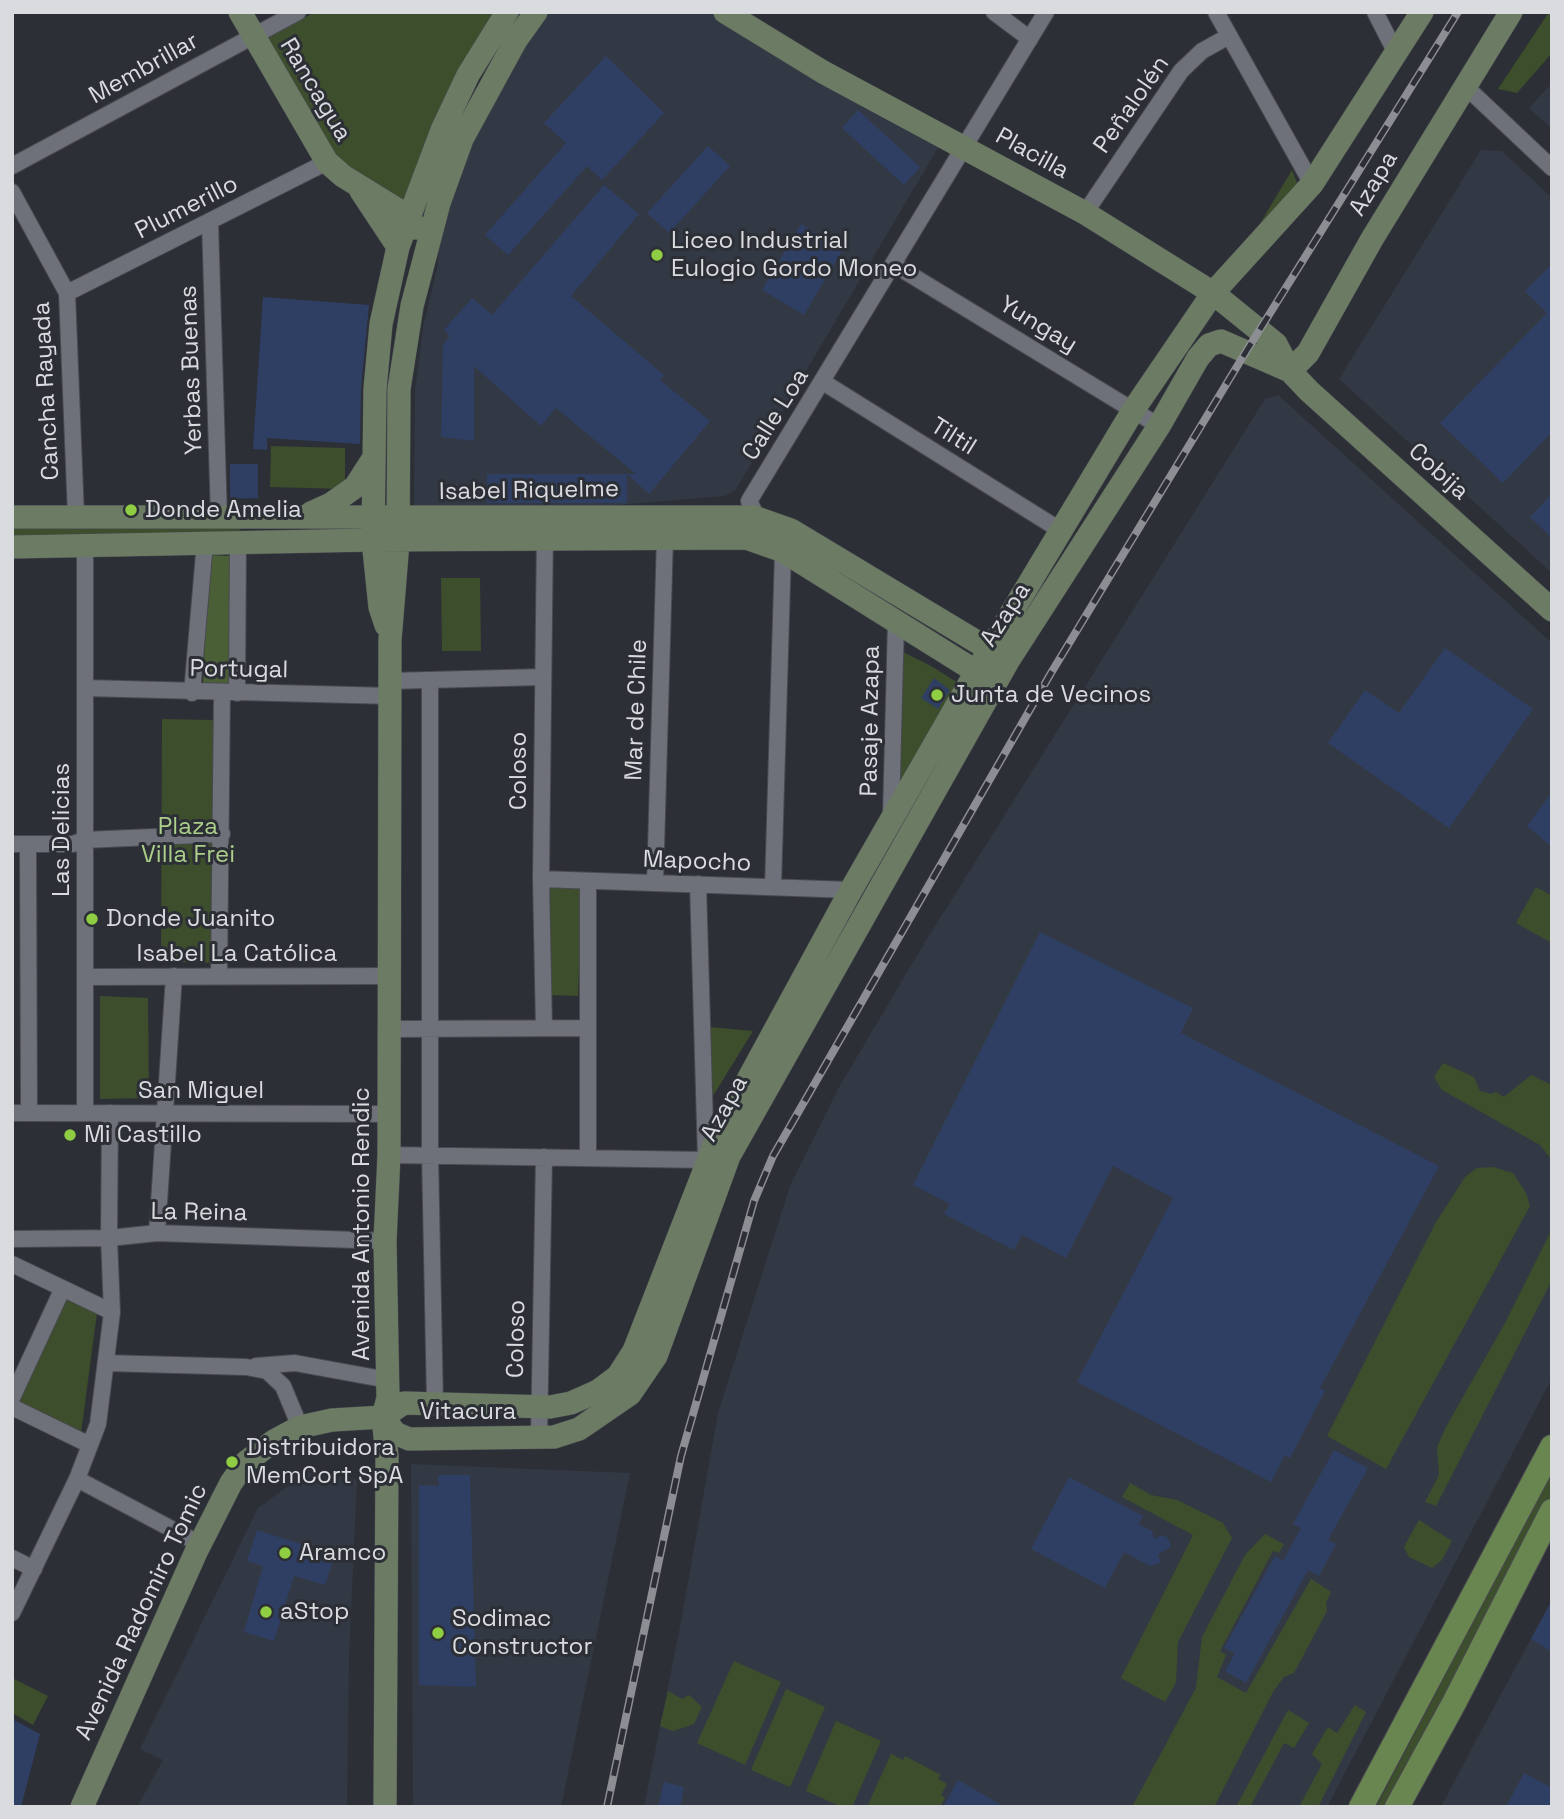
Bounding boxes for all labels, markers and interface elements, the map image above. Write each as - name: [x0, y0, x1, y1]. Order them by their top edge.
- street label: Membrillar: [84, 27, 204, 111]
- street label: Rancagua: [273, 33, 357, 147]
- street label: Peñalolén: [1088, 51, 1176, 159]
- street label: Placilla: [990, 122, 1074, 186]
- street label: Azapa: [1343, 146, 1405, 222]
- street label: Plumerillo: [131, 170, 243, 246]
- place label: Liceo Industrial Eulogio Gordo Moneo: [671, 227, 917, 283]
- marker: Liceo Industrial Eulogio Gordo Moneo: [649, 247, 665, 263]
- street label: Yerbas Buenas: [175, 285, 209, 455]
- street label: Yungay: [994, 291, 1082, 359]
- street label: Cancha Rayada: [28, 301, 66, 481]
- street label: Calle Loa: [736, 364, 816, 466]
- street label: Tiltil: [925, 412, 981, 462]
- street label: Cobija: [1402, 437, 1474, 507]
- street label: Isabel Riquelme: [439, 475, 619, 507]
- place label: Donde Amelia: [145, 496, 302, 524]
- marker: Donde Amelia: [123, 502, 139, 518]
- street label: Azapa: [975, 578, 1037, 652]
- street label: Mar de Chile: [620, 639, 654, 781]
- street label: Pasaje Azapa: [855, 645, 887, 797]
- street label: Portugal: [189, 655, 289, 685]
- place label: Junta de Vecinos: [951, 681, 1151, 709]
- marker: Junta de Vecinos: [929, 687, 945, 703]
- street label: Coloso: [505, 732, 533, 810]
- street label: Las Delicias: [48, 763, 76, 897]
- park label: Plaza Villa Frei: [141, 813, 235, 869]
- street label: Mapocho: [642, 846, 752, 878]
- place label: Donde Juanito: [106, 905, 275, 933]
- marker: Donde Juanito: [84, 911, 100, 927]
- street label: Isabel La Católica: [137, 940, 337, 968]
- street label: Azapa: [695, 1071, 755, 1147]
- street label: San Miguel: [138, 1077, 264, 1105]
- street label: Avenida Antonio Rendic: [348, 1087, 376, 1361]
- place label: Mi Castillo: [84, 1121, 202, 1149]
- marker: Mi Castillo: [62, 1127, 78, 1143]
- street label: La Reina: [150, 1198, 248, 1228]
- street label: Coloso: [502, 1300, 532, 1378]
- street label: Vitacura: [420, 1398, 516, 1426]
- place label: Distribuidora MemCort SpA: [246, 1434, 403, 1490]
- marker: Distribuidora MemCort SpA: [224, 1454, 240, 1470]
- street label: Avenida Radomiro Tomic: [70, 1479, 214, 1745]
- place label: Aramco: [299, 1539, 386, 1567]
- marker: Aramco: [277, 1545, 293, 1561]
- place label: aStop: [280, 1598, 349, 1626]
- marker: aStop: [258, 1604, 274, 1620]
- place label: Sodimac Constructor: [452, 1605, 592, 1661]
- marker: Sodimac Constructor: [430, 1625, 446, 1641]

